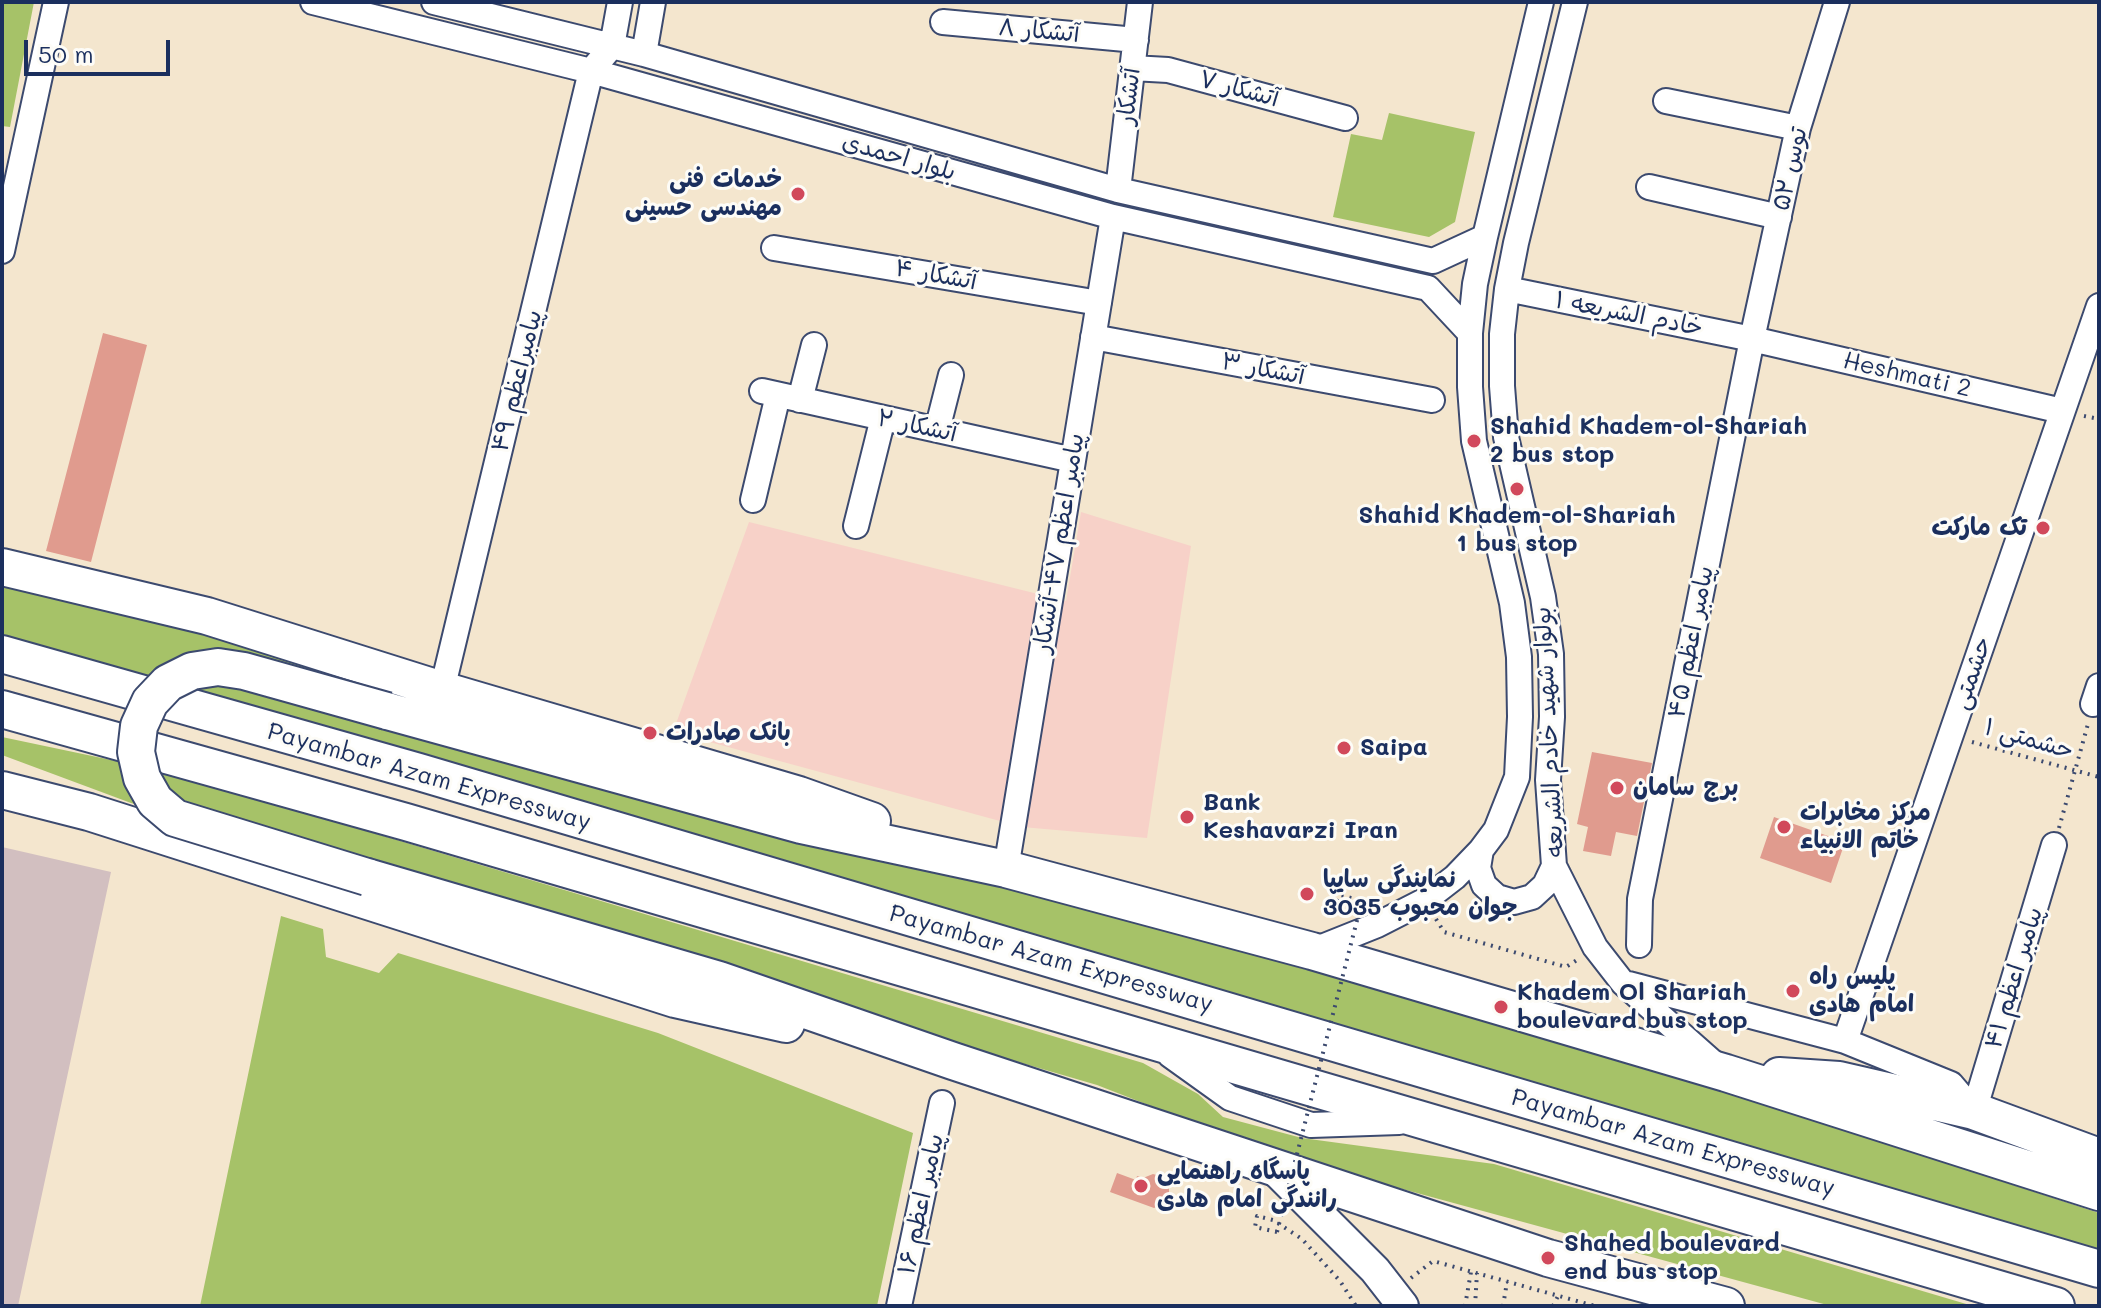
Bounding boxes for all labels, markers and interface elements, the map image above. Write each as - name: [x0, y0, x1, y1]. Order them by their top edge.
- street label: آتشکار ۸: [997, 13, 1081, 49]
- scale bar: [28, 24, 174, 74]
- text: 50 m: [38, 38, 94, 69]
- street label: آتشکار ۷: [1196, 65, 1282, 113]
- street label: آتشکار: [1111, 66, 1147, 126]
- street label: توس ۵۲: [1766, 124, 1814, 214]
- street label: بلوار احمدی: [839, 127, 959, 187]
- place label: خدمات فنی مهندسی حسینی: [625, 166, 782, 222]
- marker: خدمات فنی مهندسی حسینی: [789, 185, 807, 203]
- street label: آتشکار ۴: [893, 254, 979, 296]
- street label: خادم الشریعه ۱: [1553, 286, 1705, 342]
- street label: پیامبراعظم ۴۹: [485, 307, 549, 455]
- street label: Heshmati 2: [1840, 346, 1974, 404]
- street label: آتشکار ۳: [1219, 347, 1307, 391]
- street label: آتشکار ۲: [874, 404, 960, 448]
- place label: Shahid Khadem-ol-Shariah 2 bus stop: [1490, 413, 1807, 469]
- street label: پیامبر اعظم ۴۷-آتشکار: [1027, 431, 1091, 655]
- marker: Shahid Khadem-ol-Shariah 2 bus stop: [1465, 432, 1483, 450]
- marker: Shahid Khadem-ol-Shariah 1 bus stop: [1508, 480, 1526, 498]
- place label: Shahid Khadem-ol-Shariah 1 bus stop: [1359, 502, 1675, 558]
- place label: تک مارکت: [1931, 514, 2027, 542]
- marker: تک مارکت: [2034, 519, 2052, 537]
- street label: پیامبر اعظم ۴۵: [1662, 563, 1720, 721]
- street label: بولوار شهید خادم الشریعه: [1528, 606, 1570, 858]
- street label: حشمتی: [1946, 633, 1998, 713]
- street label: حشمتی ۱: [1981, 713, 2077, 765]
- street label: Payambar Azam Expressway: [264, 717, 594, 837]
- place label: بانک صادرات: [666, 719, 791, 747]
- marker: بانک صادرات: [641, 724, 659, 742]
- place label: Saipa: [1360, 734, 1428, 762]
- marker: Saipa: [1335, 739, 1353, 757]
- place label: برج سامان: [1633, 774, 1738, 802]
- marker: برج سامان: [1608, 779, 1626, 797]
- place label: Bank Keshavarzi Iran: [1203, 789, 1398, 845]
- place label: مرکز مخابرات خاتم الانبیاء: [1800, 799, 1931, 855]
- marker: Bank Keshavarzi Iran: [1178, 808, 1196, 826]
- marker: مرکز مخابرات خاتم الانبیاء: [1775, 818, 1793, 836]
- place label: نمایندگی سایپا جوان محبوب 3035: [1323, 866, 1517, 922]
- marker: نمایندگی سایپا جوان محبوب 3035: [1298, 885, 1316, 903]
- street label: Payambar Azam Expressway: [886, 899, 1216, 1019]
- street label: پیامبر اعظم ۴۱: [1979, 904, 2049, 1052]
- place label: پلیس راه امام هادی: [1809, 963, 1914, 1019]
- place label: Khadem Ol Shariah boulevard bus stop: [1517, 979, 1748, 1035]
- marker: پلیس راه امام هادی: [1784, 982, 1802, 1000]
- marker: Khadem Ol Shariah boulevard bus stop: [1492, 998, 1510, 1016]
- street label: Payambar Azam Expressway: [1508, 1083, 1838, 1203]
- street label: پیامبر اعظم ۱۶: [892, 1131, 950, 1277]
- place label: پاسگاه راهنمایی رانندگی امام هادی: [1157, 1158, 1337, 1214]
- marker: پاسگاه راهنمایی رانندگی امام هادی: [1132, 1177, 1150, 1195]
- place label: Shahed boulevard end bus stop: [1564, 1230, 1780, 1286]
- marker: Shahed boulevard end bus stop: [1539, 1249, 1557, 1267]

